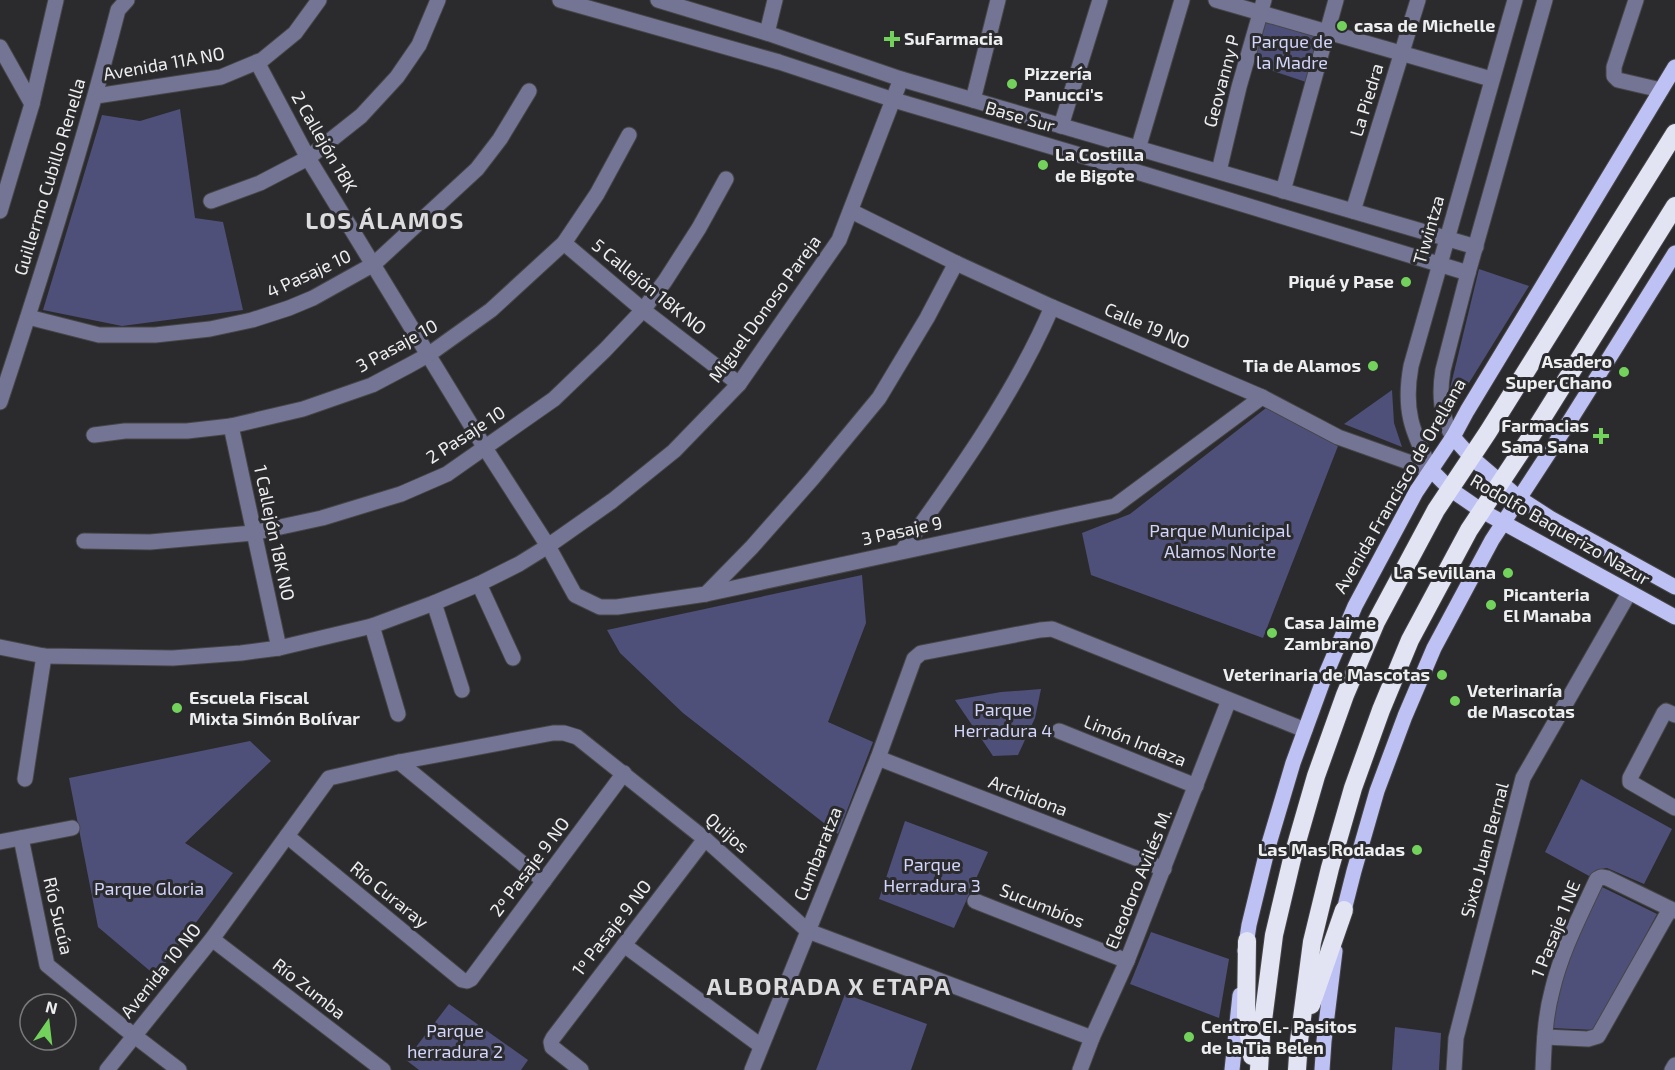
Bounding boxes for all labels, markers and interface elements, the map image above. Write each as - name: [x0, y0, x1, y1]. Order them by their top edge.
- place label: casa de Michelle: [1354, 14, 1495, 36]
- marker: casa de Michelle: [1335, 19, 1349, 33]
- place label: SuFarmacia: [904, 27, 1003, 49]
- park label: Parque de la Madre: [1251, 30, 1333, 73]
- marker: SuFarmacia: [885, 32, 899, 46]
- street label: Geovanny P: [1198, 32, 1244, 130]
- street label: Avenida 11A NO: [101, 42, 226, 85]
- street label: La Piedra: [1345, 60, 1388, 139]
- place label: Pizzería Panucci's: [1024, 62, 1103, 105]
- street label: Guillermo Cubillo Renella: [9, 75, 90, 278]
- marker: Pizzería Panucci's: [1005, 77, 1019, 91]
- street label: 2 Callejón 18K: [287, 87, 363, 196]
- street label: Base Sur: [983, 96, 1058, 136]
- place label: La Costilla de Bigote: [1055, 143, 1144, 186]
- marker: La Costilla de Bigote: [1036, 158, 1050, 172]
- street label: Tiwintza: [1408, 193, 1448, 267]
- district label: LOS ÁLAMOS: [305, 205, 465, 234]
- street label: Miguel Donoso Pareja: [703, 230, 825, 386]
- street label: 5 Callejón 18K NO: [588, 233, 711, 339]
- street label: 4 Pasaje 10: [263, 244, 354, 302]
- place label: Piqué y Pase: [1288, 270, 1394, 292]
- marker: Piqué y Pase: [1399, 275, 1413, 289]
- street label: Calle 19 NO: [1101, 297, 1193, 353]
- street label: 3 Pasaje 10: [352, 314, 441, 376]
- place label: Asadero Super Chano: [1506, 350, 1612, 393]
- place label: Tia de Alamos: [1243, 354, 1361, 376]
- marker: Tia de Alamos: [1366, 359, 1380, 373]
- marker: Asadero Super Chano: [1617, 365, 1631, 379]
- street label: Avenida Francisco de Orellana: [1328, 374, 1470, 597]
- street label: 2 Pasaje 10: [422, 400, 509, 468]
- place label: Farmacias Sana Sana: [1501, 414, 1589, 457]
- marker: Farmacias Sana Sana: [1594, 429, 1608, 443]
- street label: 1 Callejón 18K NO: [250, 463, 300, 603]
- street label: Rodolfo Baquerizo Nazur: [1467, 469, 1654, 590]
- street label: 3 Pasaje 9: [859, 511, 944, 549]
- park label: Parque Municipal Alamos Norte: [1149, 519, 1291, 562]
- place label: La Sevillana: [1393, 561, 1496, 583]
- marker: La Sevillana: [1501, 566, 1515, 580]
- place label: Picanteria El Manaba: [1503, 583, 1592, 626]
- marker: Picanteria El Manaba: [1484, 598, 1498, 612]
- place label: Casa Jaime Zambrano: [1284, 611, 1376, 654]
- marker: Casa Jaime Zambrano: [1265, 626, 1279, 640]
- place label: Veterinaria de Mascotas: [1223, 663, 1430, 685]
- marker: Veterinaria de Mascotas: [1435, 668, 1449, 682]
- place label: Veterinaría de Mascotas: [1467, 679, 1575, 722]
- place label: Escuela Fiscal Mixta Simón Bolívar: [189, 686, 360, 729]
- marker: Veterinaría de Mascotas: [1448, 694, 1462, 708]
- park label: Parque Herradura 4: [954, 698, 1052, 741]
- marker: Escuela Fiscal Mixta Simón Bolívar: [170, 701, 184, 715]
- street label: Limón Indaza: [1081, 710, 1190, 771]
- street label: Archidona: [986, 770, 1071, 820]
- street label: Sixto Juan Bernal: [1455, 779, 1513, 920]
- street label: Cumbaratza: [788, 803, 846, 904]
- street label: Eleodoro Avilés M.: [1100, 805, 1176, 952]
- street label: Quijos: [701, 807, 754, 857]
- street label: 2º Pasaje 9 NO: [485, 812, 574, 920]
- place label: Las Mas Rodadas: [1258, 838, 1405, 860]
- marker: Las Mas Rodadas: [1410, 843, 1424, 857]
- park label: Parque Herradura 3: [883, 853, 981, 896]
- street label: Río Curaray: [346, 856, 433, 933]
- street label: Río Sucúa: [39, 875, 79, 957]
- street label: 1º Pasaje 9 NO: [567, 875, 656, 980]
- park label: Parque Gloria: [94, 877, 204, 899]
- street label: 1 Pasaje 1 NE: [1526, 877, 1585, 980]
- street label: Sucumbíos: [997, 878, 1088, 932]
- street label: Avenida 10 NO: [115, 918, 205, 1022]
- street label: Río Zumba: [269, 953, 350, 1023]
- district label: ALBORADA X ETAPA: [706, 971, 952, 1000]
- north arrow: [18, 992, 78, 1052]
- text: N: [44, 996, 60, 1018]
- place label: Centro EI.- Pasitos de la Tia Belen: [1201, 1015, 1357, 1058]
- park label: Parque herradura 2: [407, 1019, 503, 1062]
- marker: Centro EI.- Pasitos de la Tia Belen: [1182, 1030, 1196, 1044]

